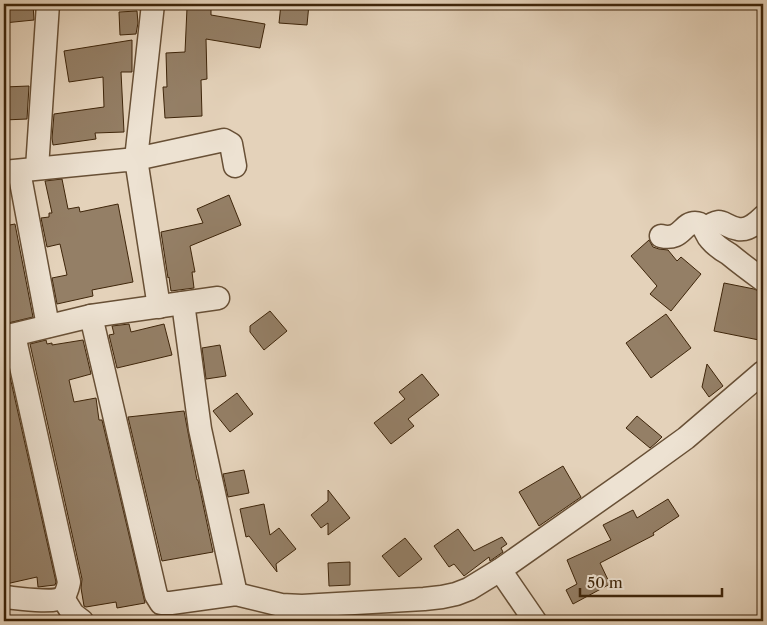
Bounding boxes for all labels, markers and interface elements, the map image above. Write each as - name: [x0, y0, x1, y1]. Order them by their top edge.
- scale bar: [580, 565, 722, 597]
- text: 50 m: [587, 573, 623, 592]

